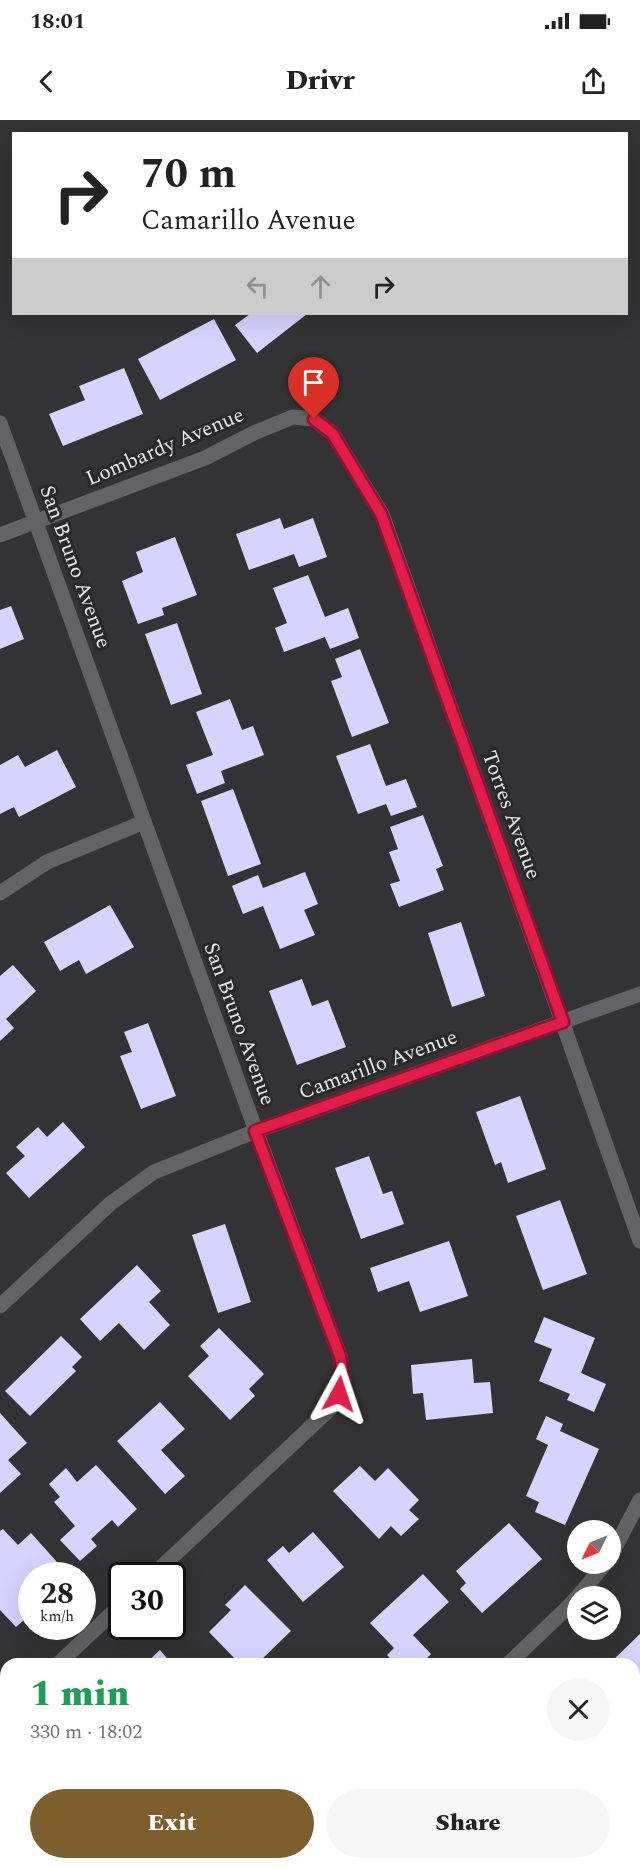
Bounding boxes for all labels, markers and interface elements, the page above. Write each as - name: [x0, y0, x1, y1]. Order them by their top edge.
- text: 18:01: [30, 5, 85, 38]
- text: Drivr: [286, 60, 354, 102]
- icon: back: [30, 65, 63, 98]
- icon: share: [577, 65, 610, 98]
- text: 70 m: [141, 143, 236, 206]
- icon: right: [42, 156, 120, 234]
- text: Camarillo Avenue: [141, 200, 356, 242]
- icon: left: [241, 270, 274, 303]
- icon: ahead: [304, 270, 337, 303]
- icon: right: [367, 270, 400, 303]
- pin: [288, 357, 339, 419]
- icon: arrive: [297, 366, 330, 399]
- street label: Lombardy Avenue: [81, 399, 249, 495]
- street label: San Bruno Avenue: [31, 481, 119, 653]
- street label: Torres Avenue: [473, 746, 549, 884]
- street label: San Bruno Avenue: [195, 938, 283, 1110]
- street label: Camarillo Avenue: [294, 1021, 462, 1109]
- position arrow: [307, 1362, 371, 1426]
- north arrow: [567, 1520, 621, 1574]
- map controls: [567, 1520, 621, 1640]
- speed limit sign: 30: [108, 1562, 186, 1640]
- text: 28: [40, 1571, 74, 1617]
- button: layers: [567, 1586, 621, 1640]
- text: km/h: [40, 1605, 74, 1628]
- text: 1 min: [30, 1667, 130, 1722]
- button: close: [547, 1678, 610, 1741]
- text: 330 m · 18:02: [30, 1717, 142, 1747]
- button: Exit: [30, 1789, 314, 1858]
- button: Share: [326, 1789, 610, 1858]

